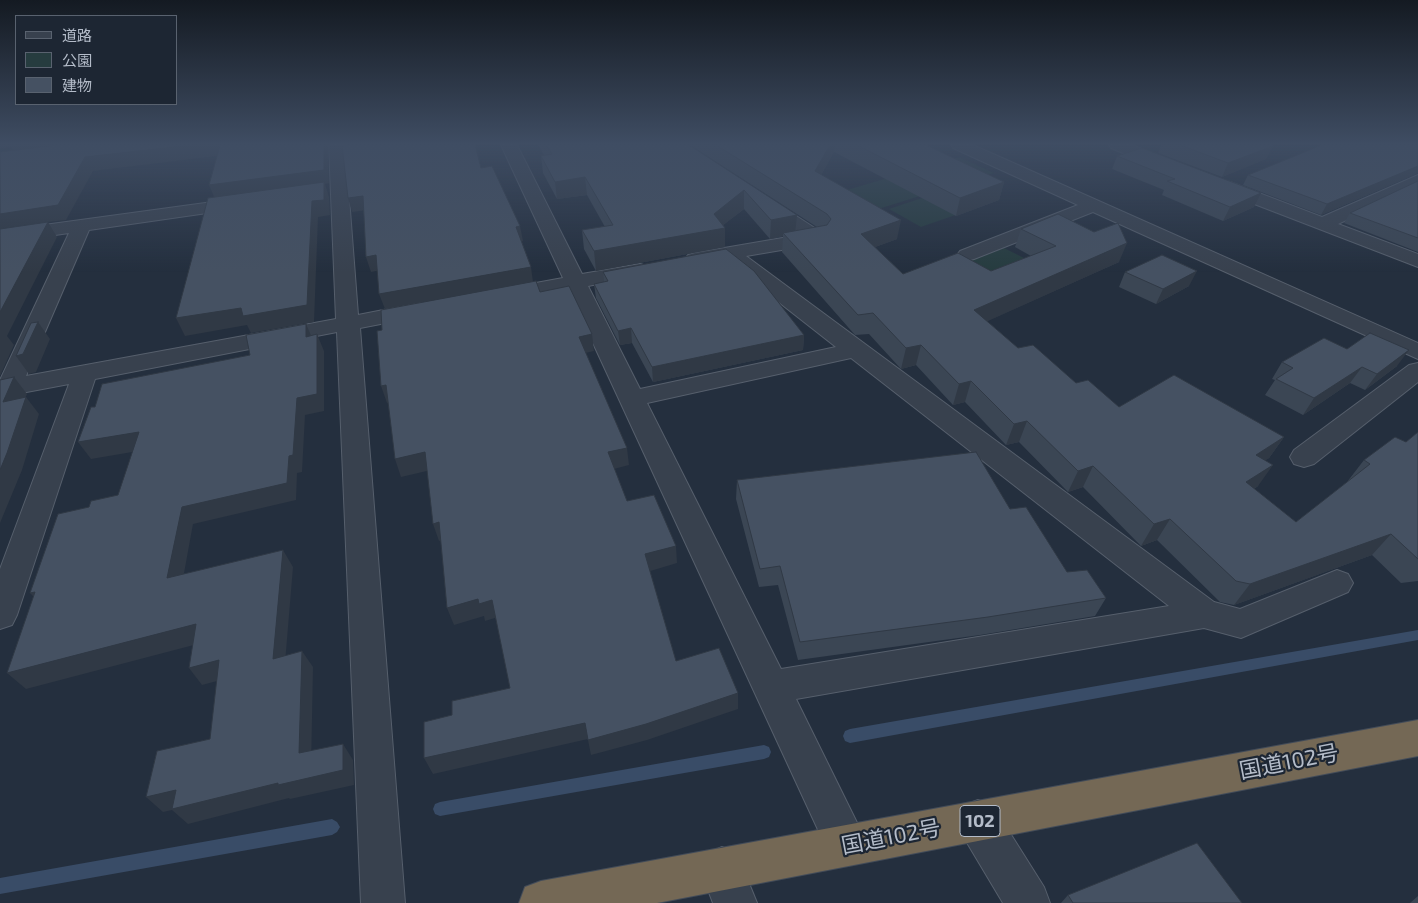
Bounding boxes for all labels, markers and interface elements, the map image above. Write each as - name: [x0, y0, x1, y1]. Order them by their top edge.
- legend: [15, 15, 178, 105]
- text: 道路: [62, 26, 92, 44]
- text: 公園: [62, 51, 92, 69]
- text: 建物: [62, 76, 92, 94]
- street label: 国道102号: [1237, 739, 1341, 785]
- road number: 102: [960, 806, 1000, 836]
- street label: 国道102号: [839, 814, 943, 860]

